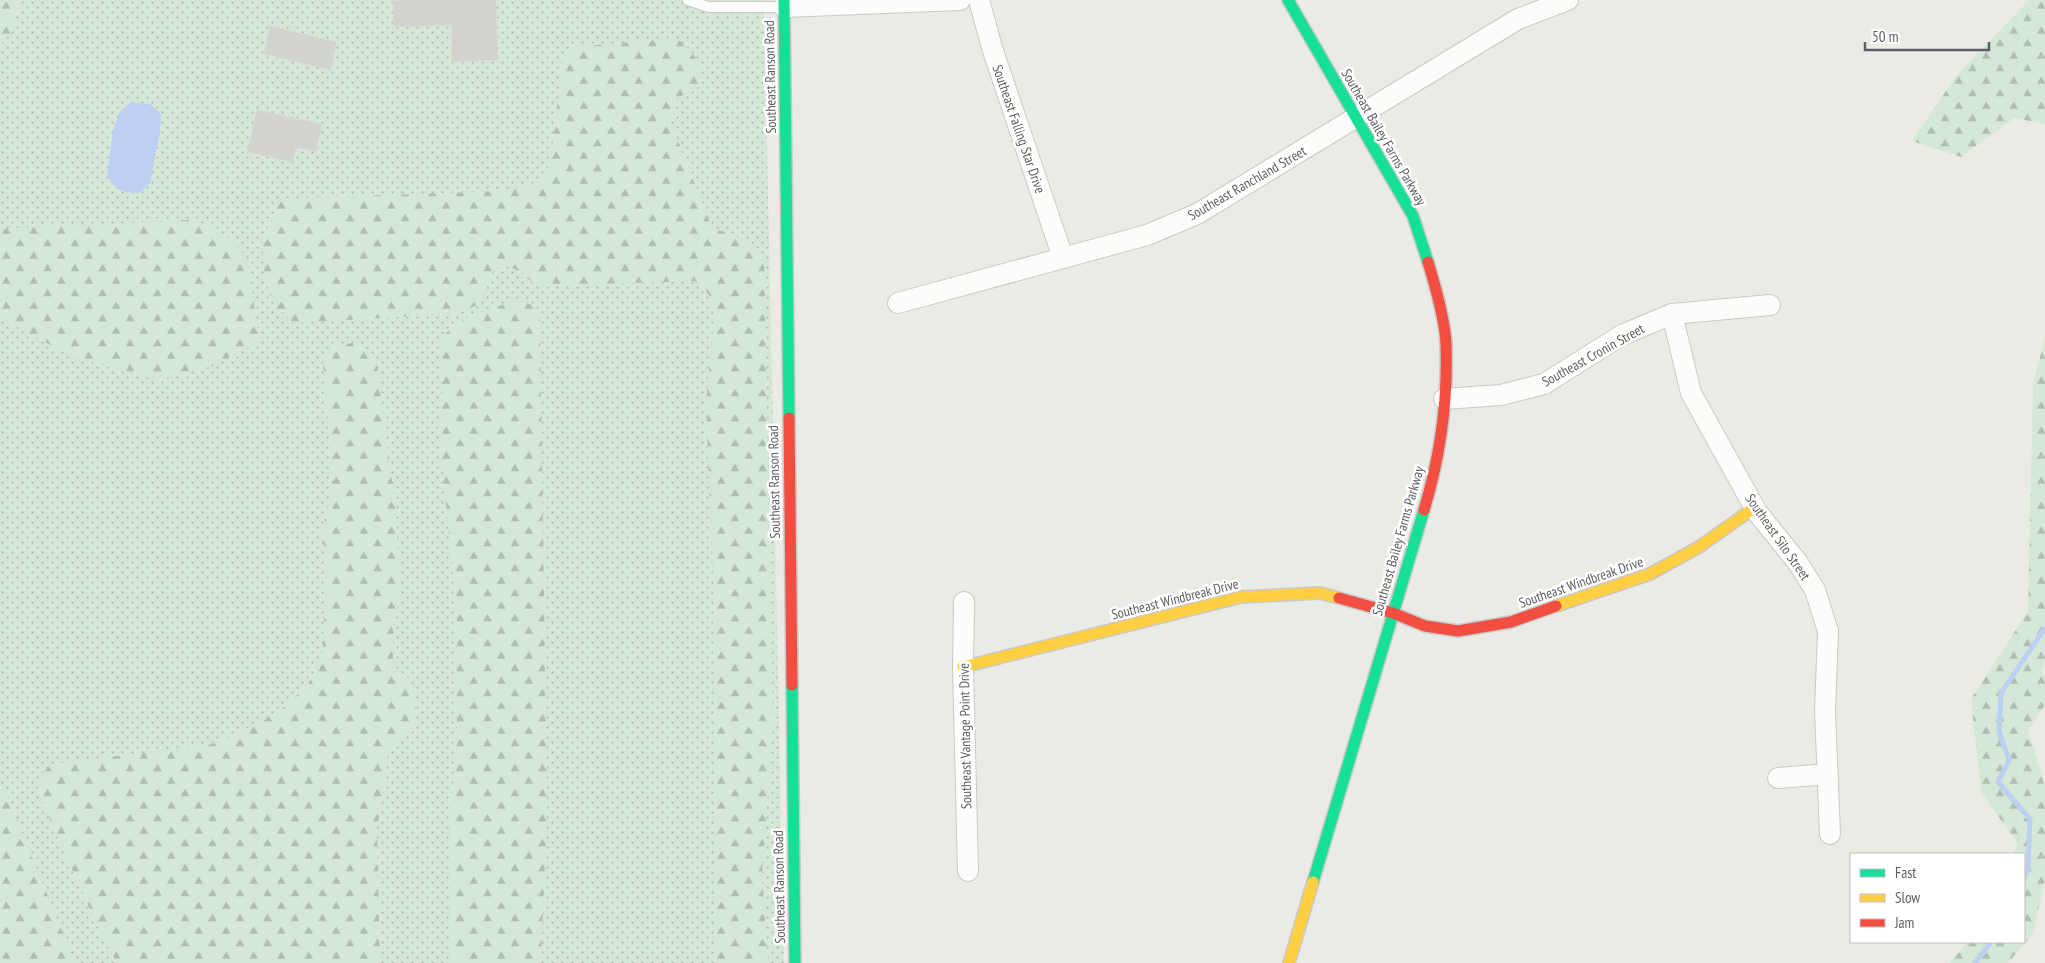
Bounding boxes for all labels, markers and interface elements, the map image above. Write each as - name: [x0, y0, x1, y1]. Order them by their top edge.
- street label: Southeast Ranson Road: [760, 20, 780, 134]
- scale bar: [1865, 20, 1989, 52]
- text: 50 m: [1872, 27, 1898, 46]
- street label: Southeast Falling Star Drive: [989, 62, 1050, 196]
- street label: Southeast Bailey Farms Parkway: [1337, 65, 1431, 209]
- street label: Southeast Ranchland Street: [1185, 142, 1310, 224]
- street label: Southeast Cronin Street: [1539, 319, 1648, 391]
- street label: Southeast Ranson Road: [764, 425, 784, 539]
- street label: Southeast Bailey Farms Parkway: [1368, 463, 1428, 618]
- street label: Southeast Silo Street: [1742, 490, 1815, 584]
- street label: Southeast Windbreak Drive: [1516, 552, 1646, 612]
- street label: Southeast Windbreak Drive: [1110, 574, 1241, 623]
- street label: Southeast Vantage Point Drive: [955, 663, 975, 809]
- street label: Southeast Ranson Road: [769, 830, 789, 944]
- legend: [1850, 853, 2025, 943]
- text: Fast: [1895, 863, 1916, 882]
- text: Slow: [1895, 888, 1920, 907]
- text: Jam: [1894, 913, 1914, 932]

